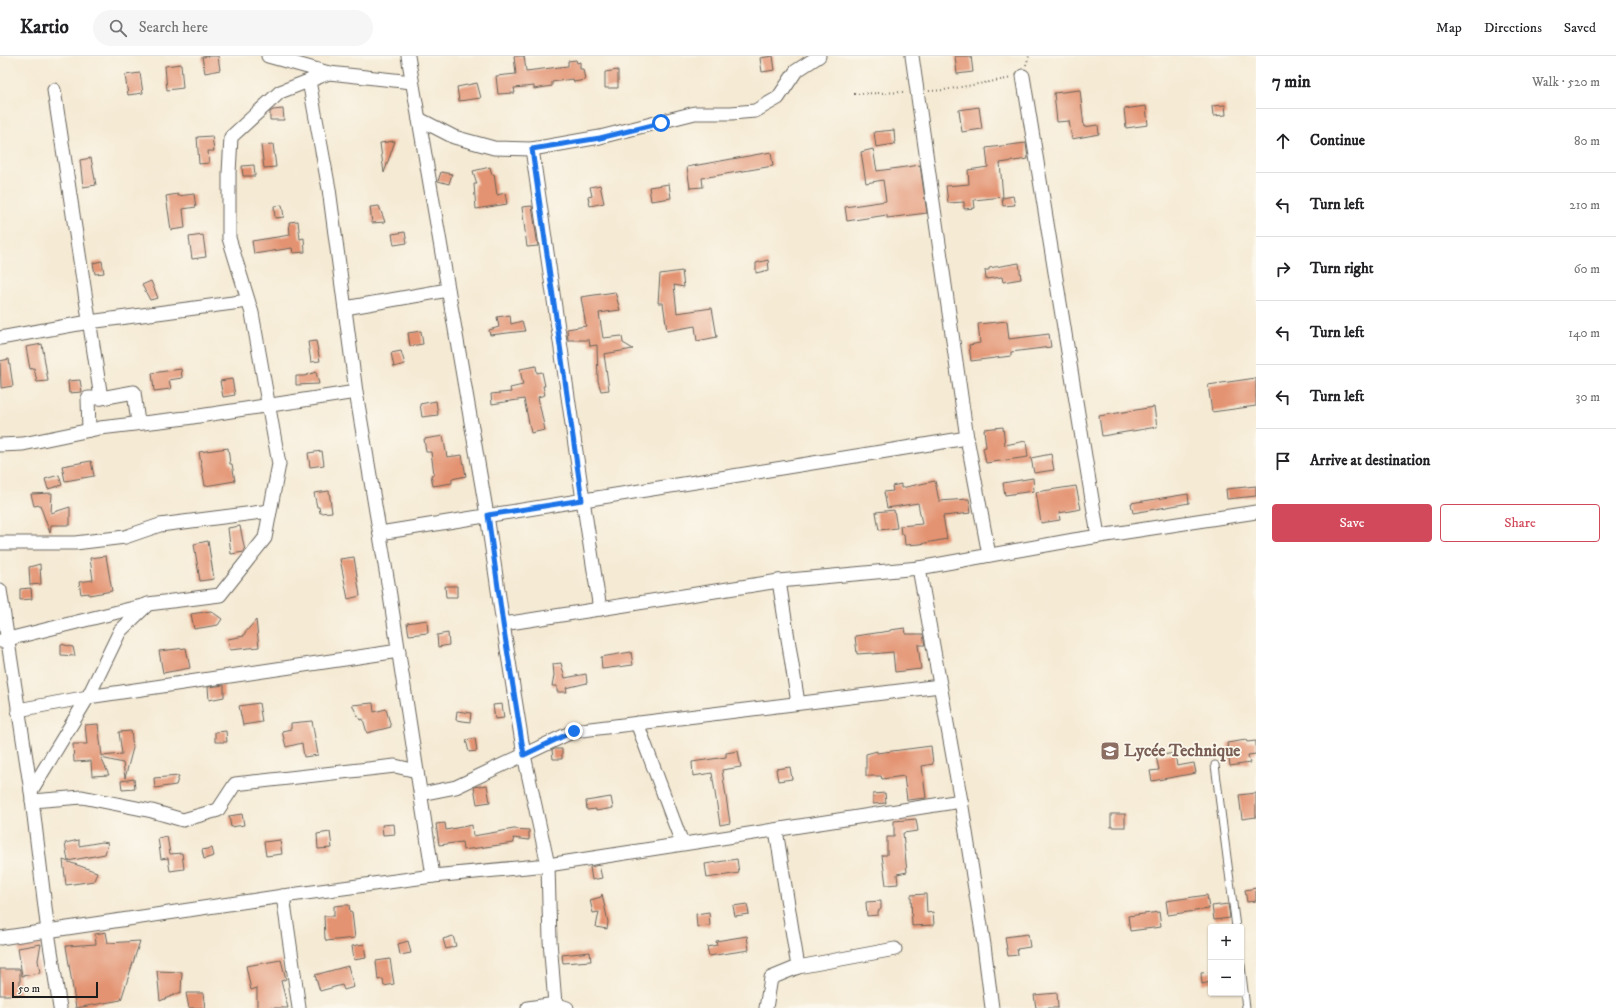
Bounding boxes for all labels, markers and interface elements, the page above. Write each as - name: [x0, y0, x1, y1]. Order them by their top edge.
- search box: [93, 10, 373, 46]
- text: Kartio: [20, 16, 69, 39]
- icon: search: [107, 17, 129, 39]
- text: Search here: [139, 18, 208, 37]
- text: Map: [1436, 19, 1462, 37]
- text: Directions: [1484, 19, 1542, 37]
- text: Saved: [1564, 19, 1596, 37]
- text: 7 min: [1272, 71, 1311, 93]
- text: Walk · 520 m: [1532, 74, 1600, 90]
- route start: [652, 114, 670, 132]
- icon: ahead: [1272, 130, 1294, 152]
- text: Continue: [1310, 131, 1365, 150]
- text: 80 m: [1574, 133, 1600, 149]
- icon: left: [1272, 194, 1294, 216]
- text: Turn left: [1310, 195, 1364, 214]
- text: 210 m: [1569, 197, 1600, 213]
- icon: right: [1272, 258, 1294, 280]
- text: Turn right: [1310, 259, 1373, 278]
- text: 60 m: [1574, 261, 1600, 277]
- icon: left: [1272, 322, 1294, 344]
- text: Turn left: [1310, 323, 1364, 342]
- text: 140 m: [1568, 325, 1600, 341]
- icon: left: [1272, 386, 1294, 408]
- text: Turn left: [1310, 387, 1364, 406]
- text: 30 m: [1576, 389, 1600, 405]
- icon: arrive: [1272, 450, 1294, 472]
- text: Arrive at destination: [1310, 451, 1430, 470]
- button: Save: [1272, 504, 1432, 542]
- button: Share: [1440, 504, 1600, 542]
- route end: [565, 722, 583, 740]
- school or university icon: Lycée Technique: [1099, 740, 1121, 762]
- place label: Lycée Technique: [1124, 740, 1240, 762]
- map controls: [1208, 924, 1244, 996]
- button: +: [1208, 924, 1244, 960]
- button: −: [1208, 960, 1244, 996]
- scale bar: [12, 980, 98, 999]
- text: 50 m: [18, 982, 40, 996]

